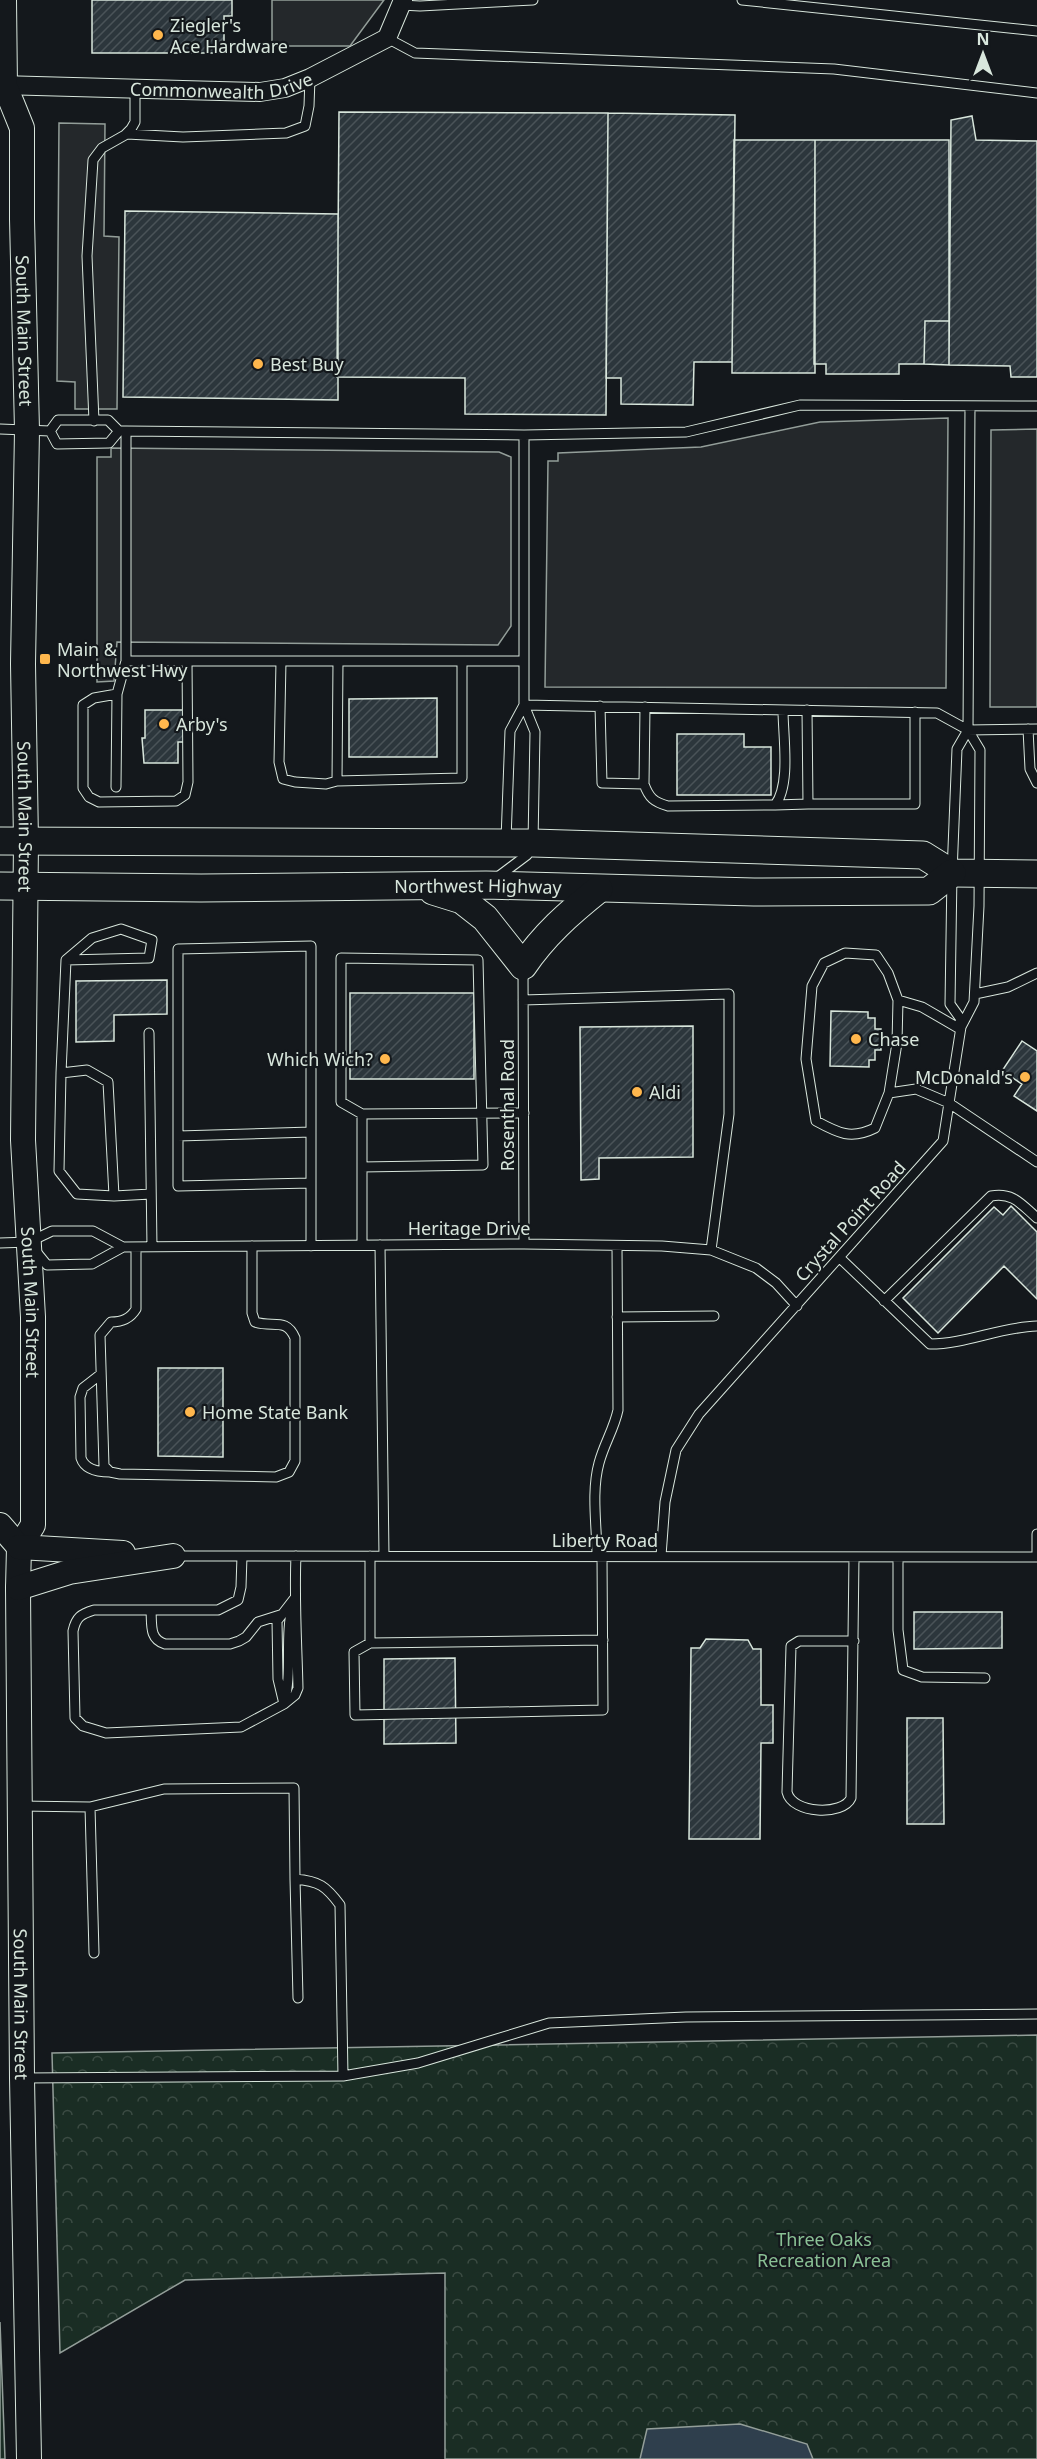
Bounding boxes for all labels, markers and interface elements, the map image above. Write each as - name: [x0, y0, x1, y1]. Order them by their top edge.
- place label: Ziegler's Ace Hardware: [170, 13, 288, 58]
- north arrow: [953, 24, 1013, 84]
- marker: Ziegler's Ace Hardware: [151, 28, 165, 42]
- text: N: [976, 28, 990, 50]
- street label: Commonwealth Drive: [130, 66, 316, 104]
- street label: South Main Street: [11, 255, 38, 407]
- place label: Best Buy: [270, 352, 344, 376]
- marker: Best Buy: [251, 357, 265, 371]
- place label: Main & Northwest Hwy: [57, 637, 188, 682]
- marker: Main & Northwest Hwy: [38, 652, 52, 666]
- place label: Arby's: [176, 712, 228, 736]
- marker: Arby's: [157, 717, 171, 731]
- street label: South Main Street: [12, 741, 38, 893]
- street label: Northwest Highway: [394, 873, 563, 899]
- place label: Chase: [868, 1027, 919, 1051]
- marker: Chase: [849, 1032, 863, 1046]
- street label: Rosenthal Road: [495, 1039, 519, 1171]
- place label: Which Wich?: [267, 1047, 373, 1071]
- marker: Which Wich?: [378, 1052, 392, 1066]
- place label: McDonald's: [915, 1065, 1013, 1089]
- marker: McDonald's: [1018, 1070, 1032, 1084]
- place label: Aldi: [649, 1080, 681, 1104]
- marker: Aldi: [630, 1085, 644, 1099]
- street label: Crystal Point Road: [789, 1156, 911, 1286]
- street label: Heritage Drive: [408, 1216, 530, 1240]
- street label: South Main Street: [16, 1226, 45, 1378]
- place label: Home State Bank: [202, 1400, 349, 1424]
- marker: Home State Bank: [183, 1405, 197, 1419]
- street label: Liberty Road: [552, 1528, 658, 1552]
- street label: South Main Street: [9, 1928, 34, 2080]
- park label: Three Oaks Recreation Area: [757, 2227, 891, 2272]

